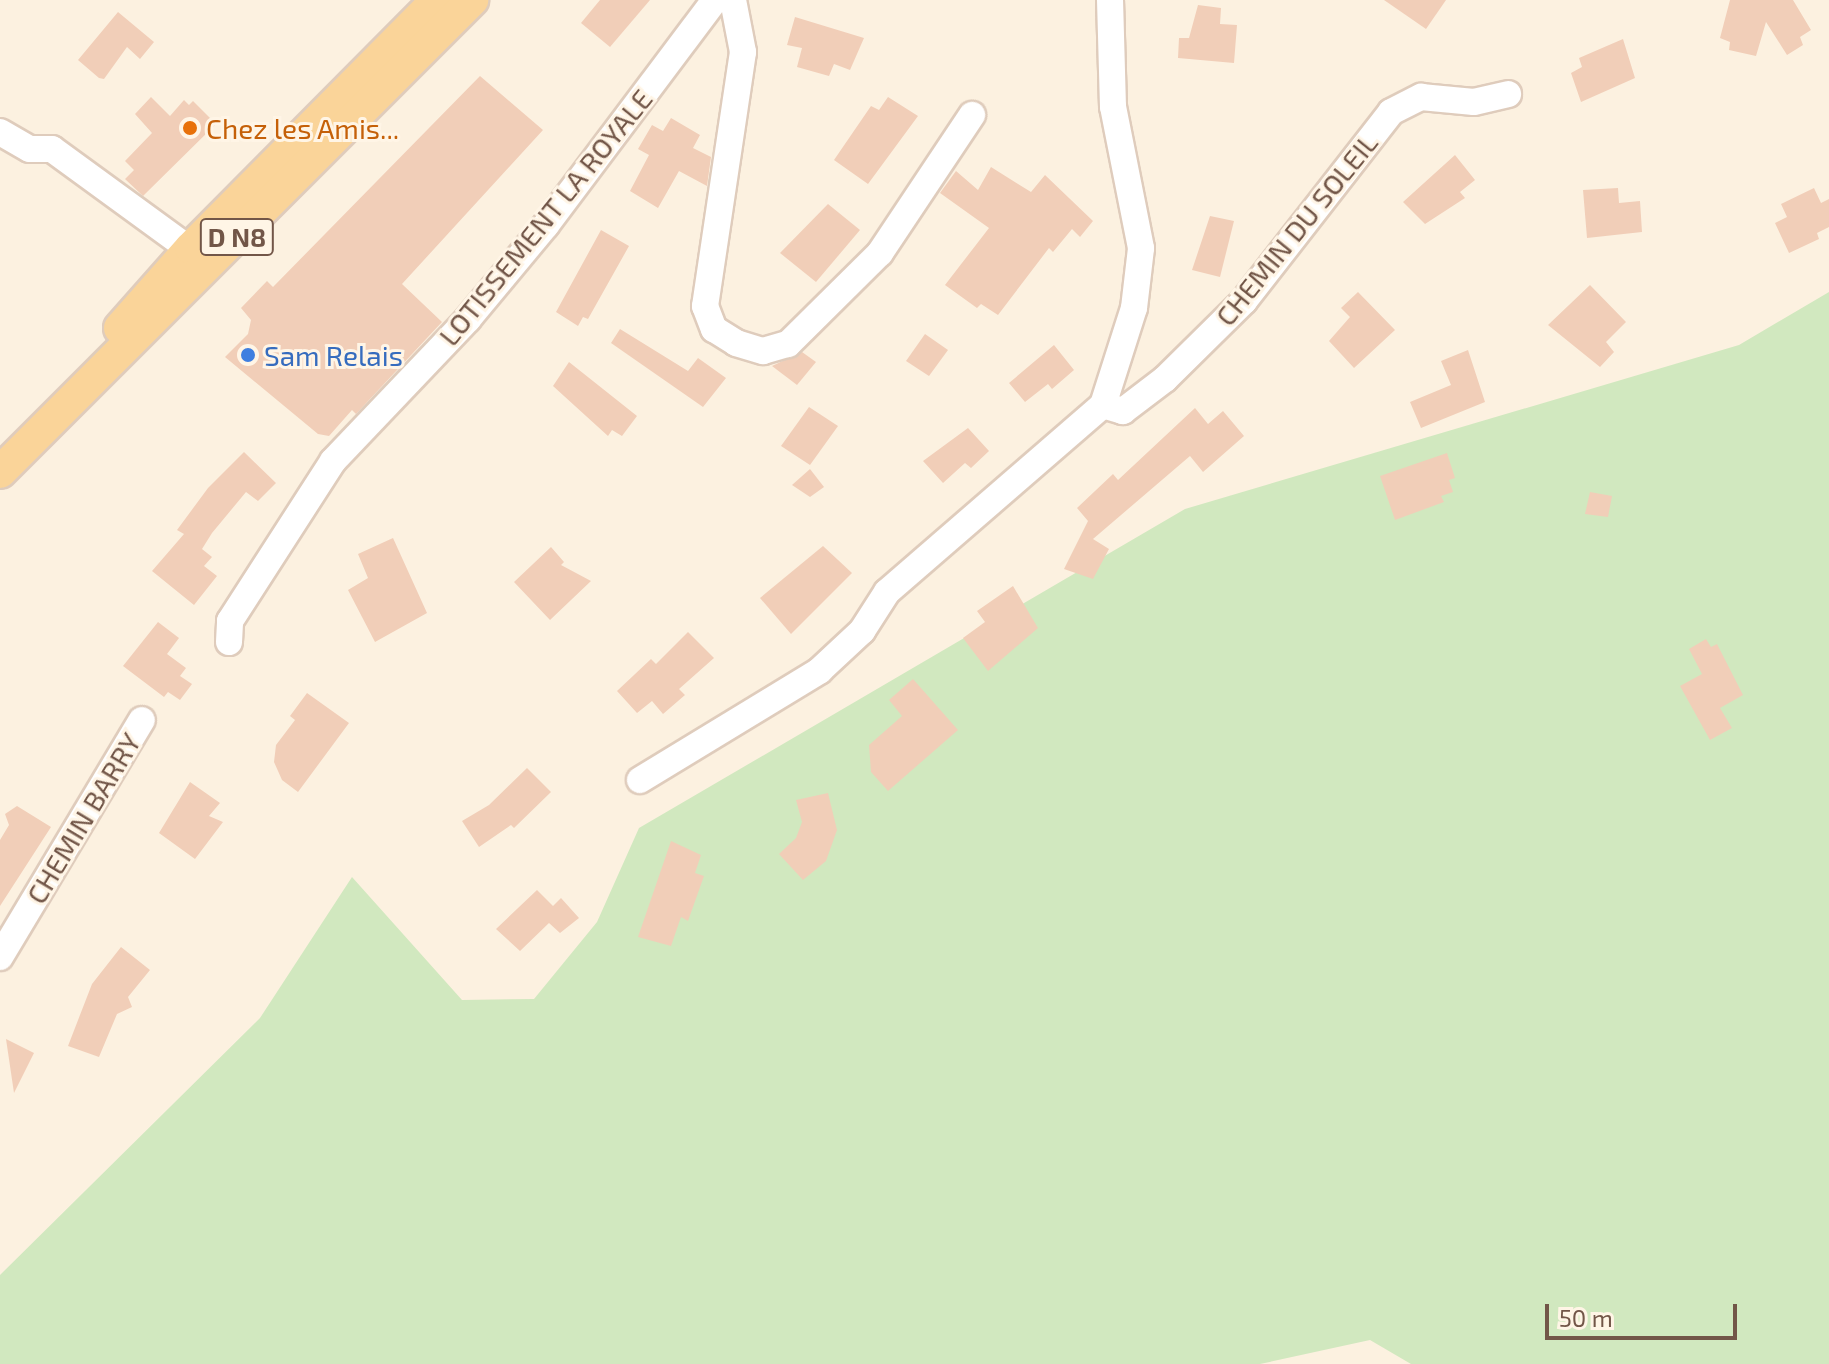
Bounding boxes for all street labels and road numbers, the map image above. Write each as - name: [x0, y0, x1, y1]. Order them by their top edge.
- street label: LOTISSEMENT LA ROYALE: [431, 82, 659, 352]
- street label: CHEMIN DU SOLEIL: [1208, 126, 1384, 332]
- road number: D N8: [199, 215, 275, 259]
- street label: CHEMIN BARRY: [19, 727, 147, 909]

